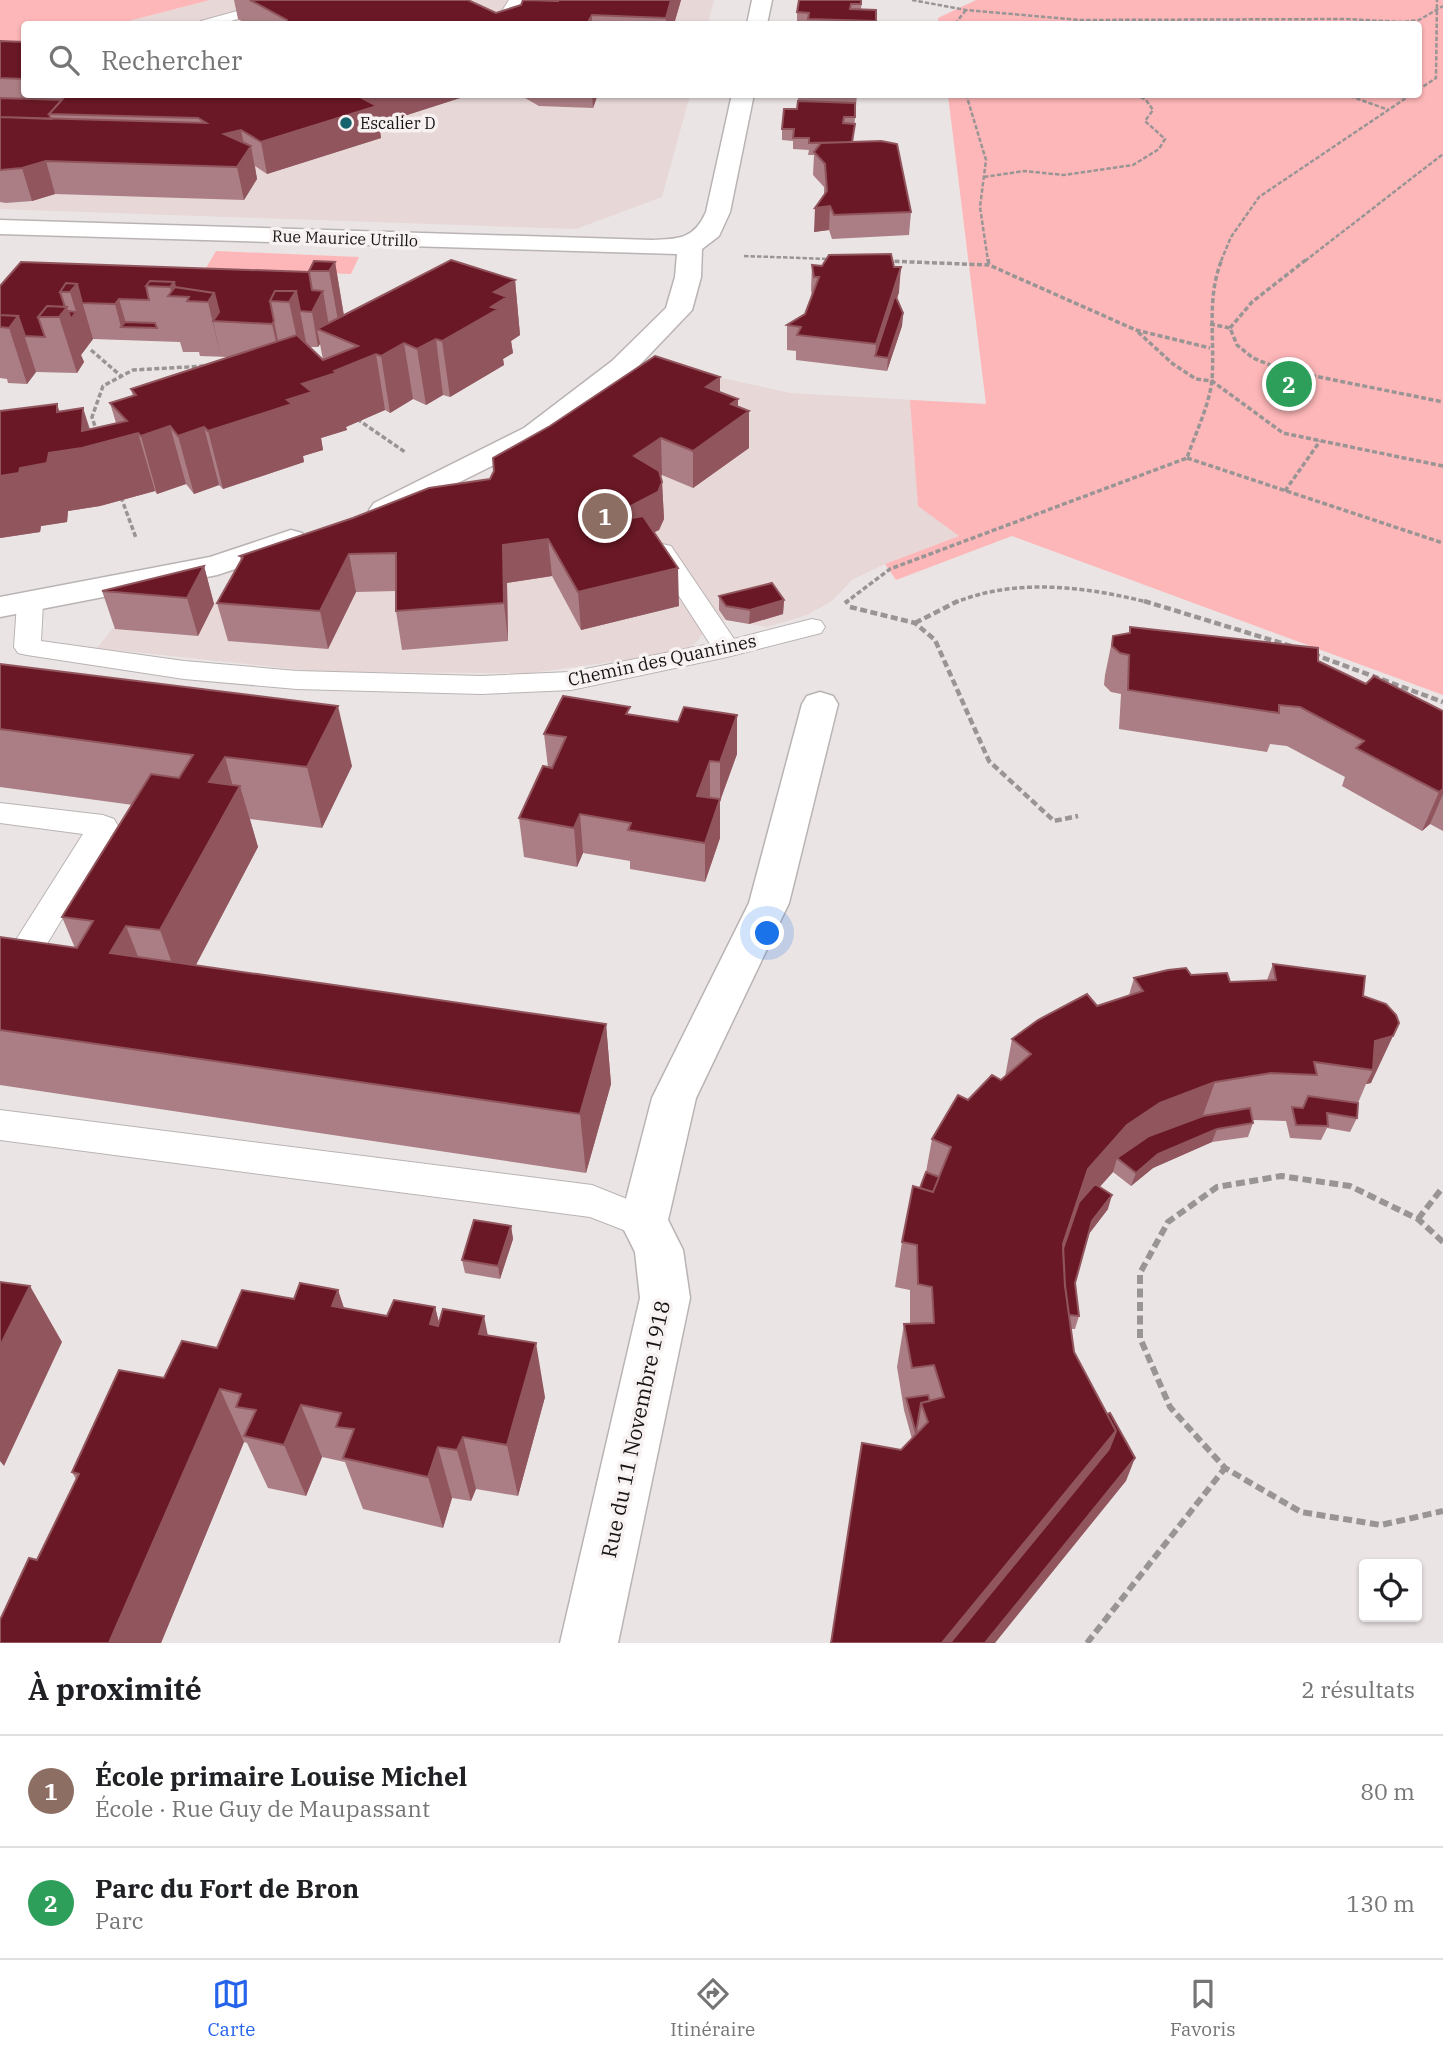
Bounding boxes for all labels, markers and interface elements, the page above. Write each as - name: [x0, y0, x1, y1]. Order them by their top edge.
- search box: [21, 21, 1422, 98]
- icon: search: [45, 41, 83, 79]
- text: Rechercher: [101, 43, 242, 77]
- place label: Escalier D: [360, 113, 436, 133]
- marker: Escalier D: [338, 115, 354, 131]
- street label: Rue Maurice Utrillo: [272, 225, 418, 251]
- pin: 2: [1266, 358, 1312, 410]
- pin: 1: [582, 490, 628, 542]
- street label: Chemin des Quantines: [566, 629, 758, 691]
- your location: [750, 916, 784, 950]
- street label: Rue du 11 Novembre 1918: [594, 1298, 676, 1560]
- map controls: [1359, 1559, 1422, 1622]
- button: locate: [1359, 1559, 1422, 1622]
- text: À proximité: [28, 1669, 202, 1708]
- text: 2 résultats: [1301, 1674, 1415, 1704]
- text: École primaire Louise Michel: [95, 1759, 467, 1793]
- text: 1: [44, 1776, 58, 1806]
- text: 80 m: [1360, 1776, 1415, 1806]
- text: École · Rue Guy de Maupassant: [95, 1793, 430, 1823]
- text: Parc du Fort de Bron: [95, 1871, 359, 1905]
- text: 2: [44, 1888, 58, 1918]
- text: 130 m: [1346, 1888, 1415, 1918]
- text: Parc: [95, 1905, 144, 1935]
- tab: Carte: [207, 1975, 255, 2041]
- tab: Itinéraire: [670, 1975, 755, 2041]
- tab: Favoris: [1170, 1975, 1236, 2041]

